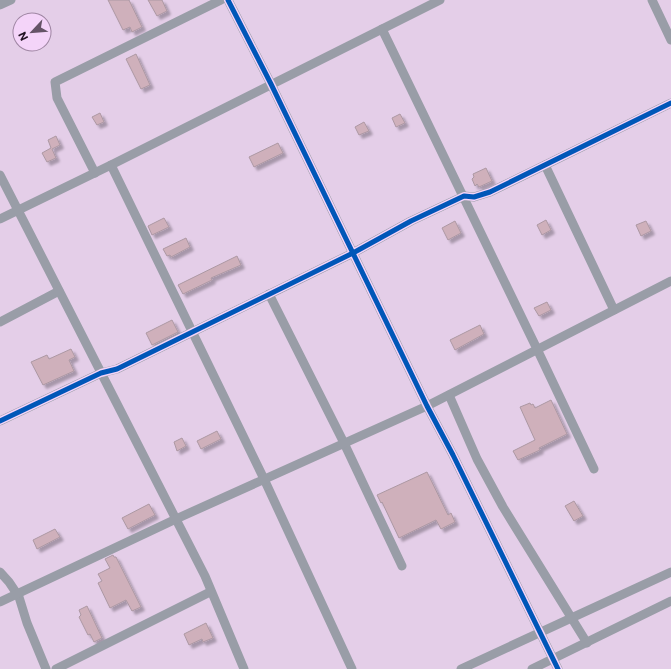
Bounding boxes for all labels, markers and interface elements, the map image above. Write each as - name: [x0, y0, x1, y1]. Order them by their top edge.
- north arrow: [12, 12, 52, 52]
- text: N: [15, 30, 30, 43]

